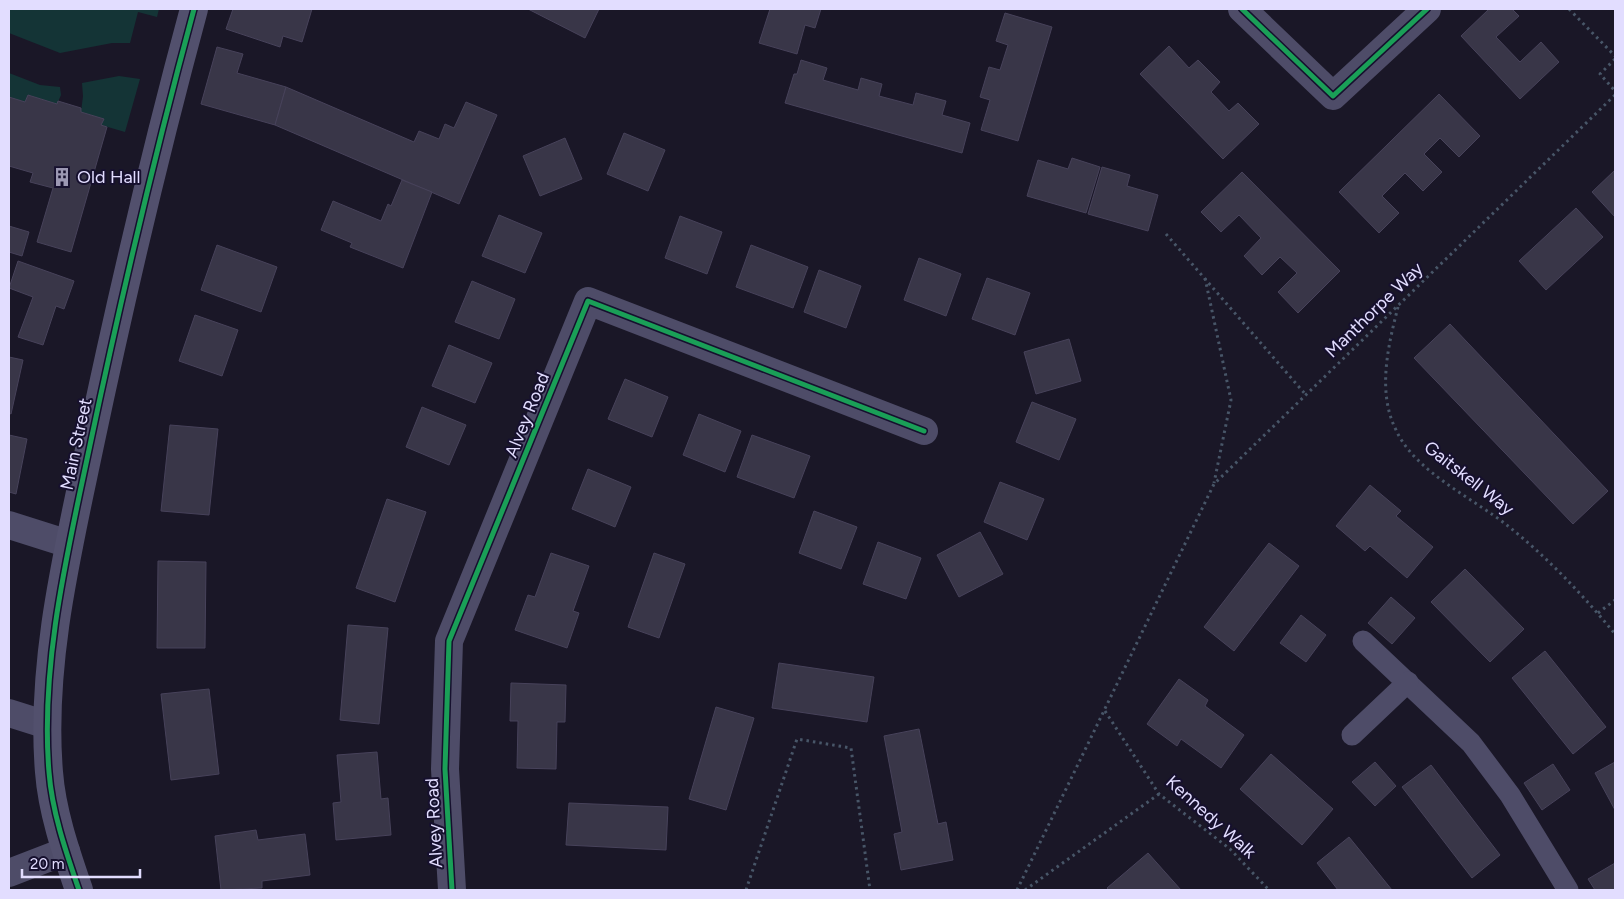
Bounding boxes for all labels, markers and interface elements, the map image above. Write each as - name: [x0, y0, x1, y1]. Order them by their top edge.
- building icon: Old Hall: [51, 166, 73, 188]
- place label: Old Hall: [77, 166, 141, 188]
- street label: Manthorpe Way: [1320, 257, 1428, 362]
- street label: Alvey Road: [500, 369, 554, 461]
- street label: Main Street: [56, 396, 97, 492]
- street label: Gaitskell Way: [1420, 436, 1519, 520]
- street label: Kennedy Walk: [1161, 771, 1261, 863]
- street label: Alvey Road: [421, 777, 447, 869]
- scale bar: [22, 846, 140, 878]
- text: 20 m: [30, 855, 64, 873]

